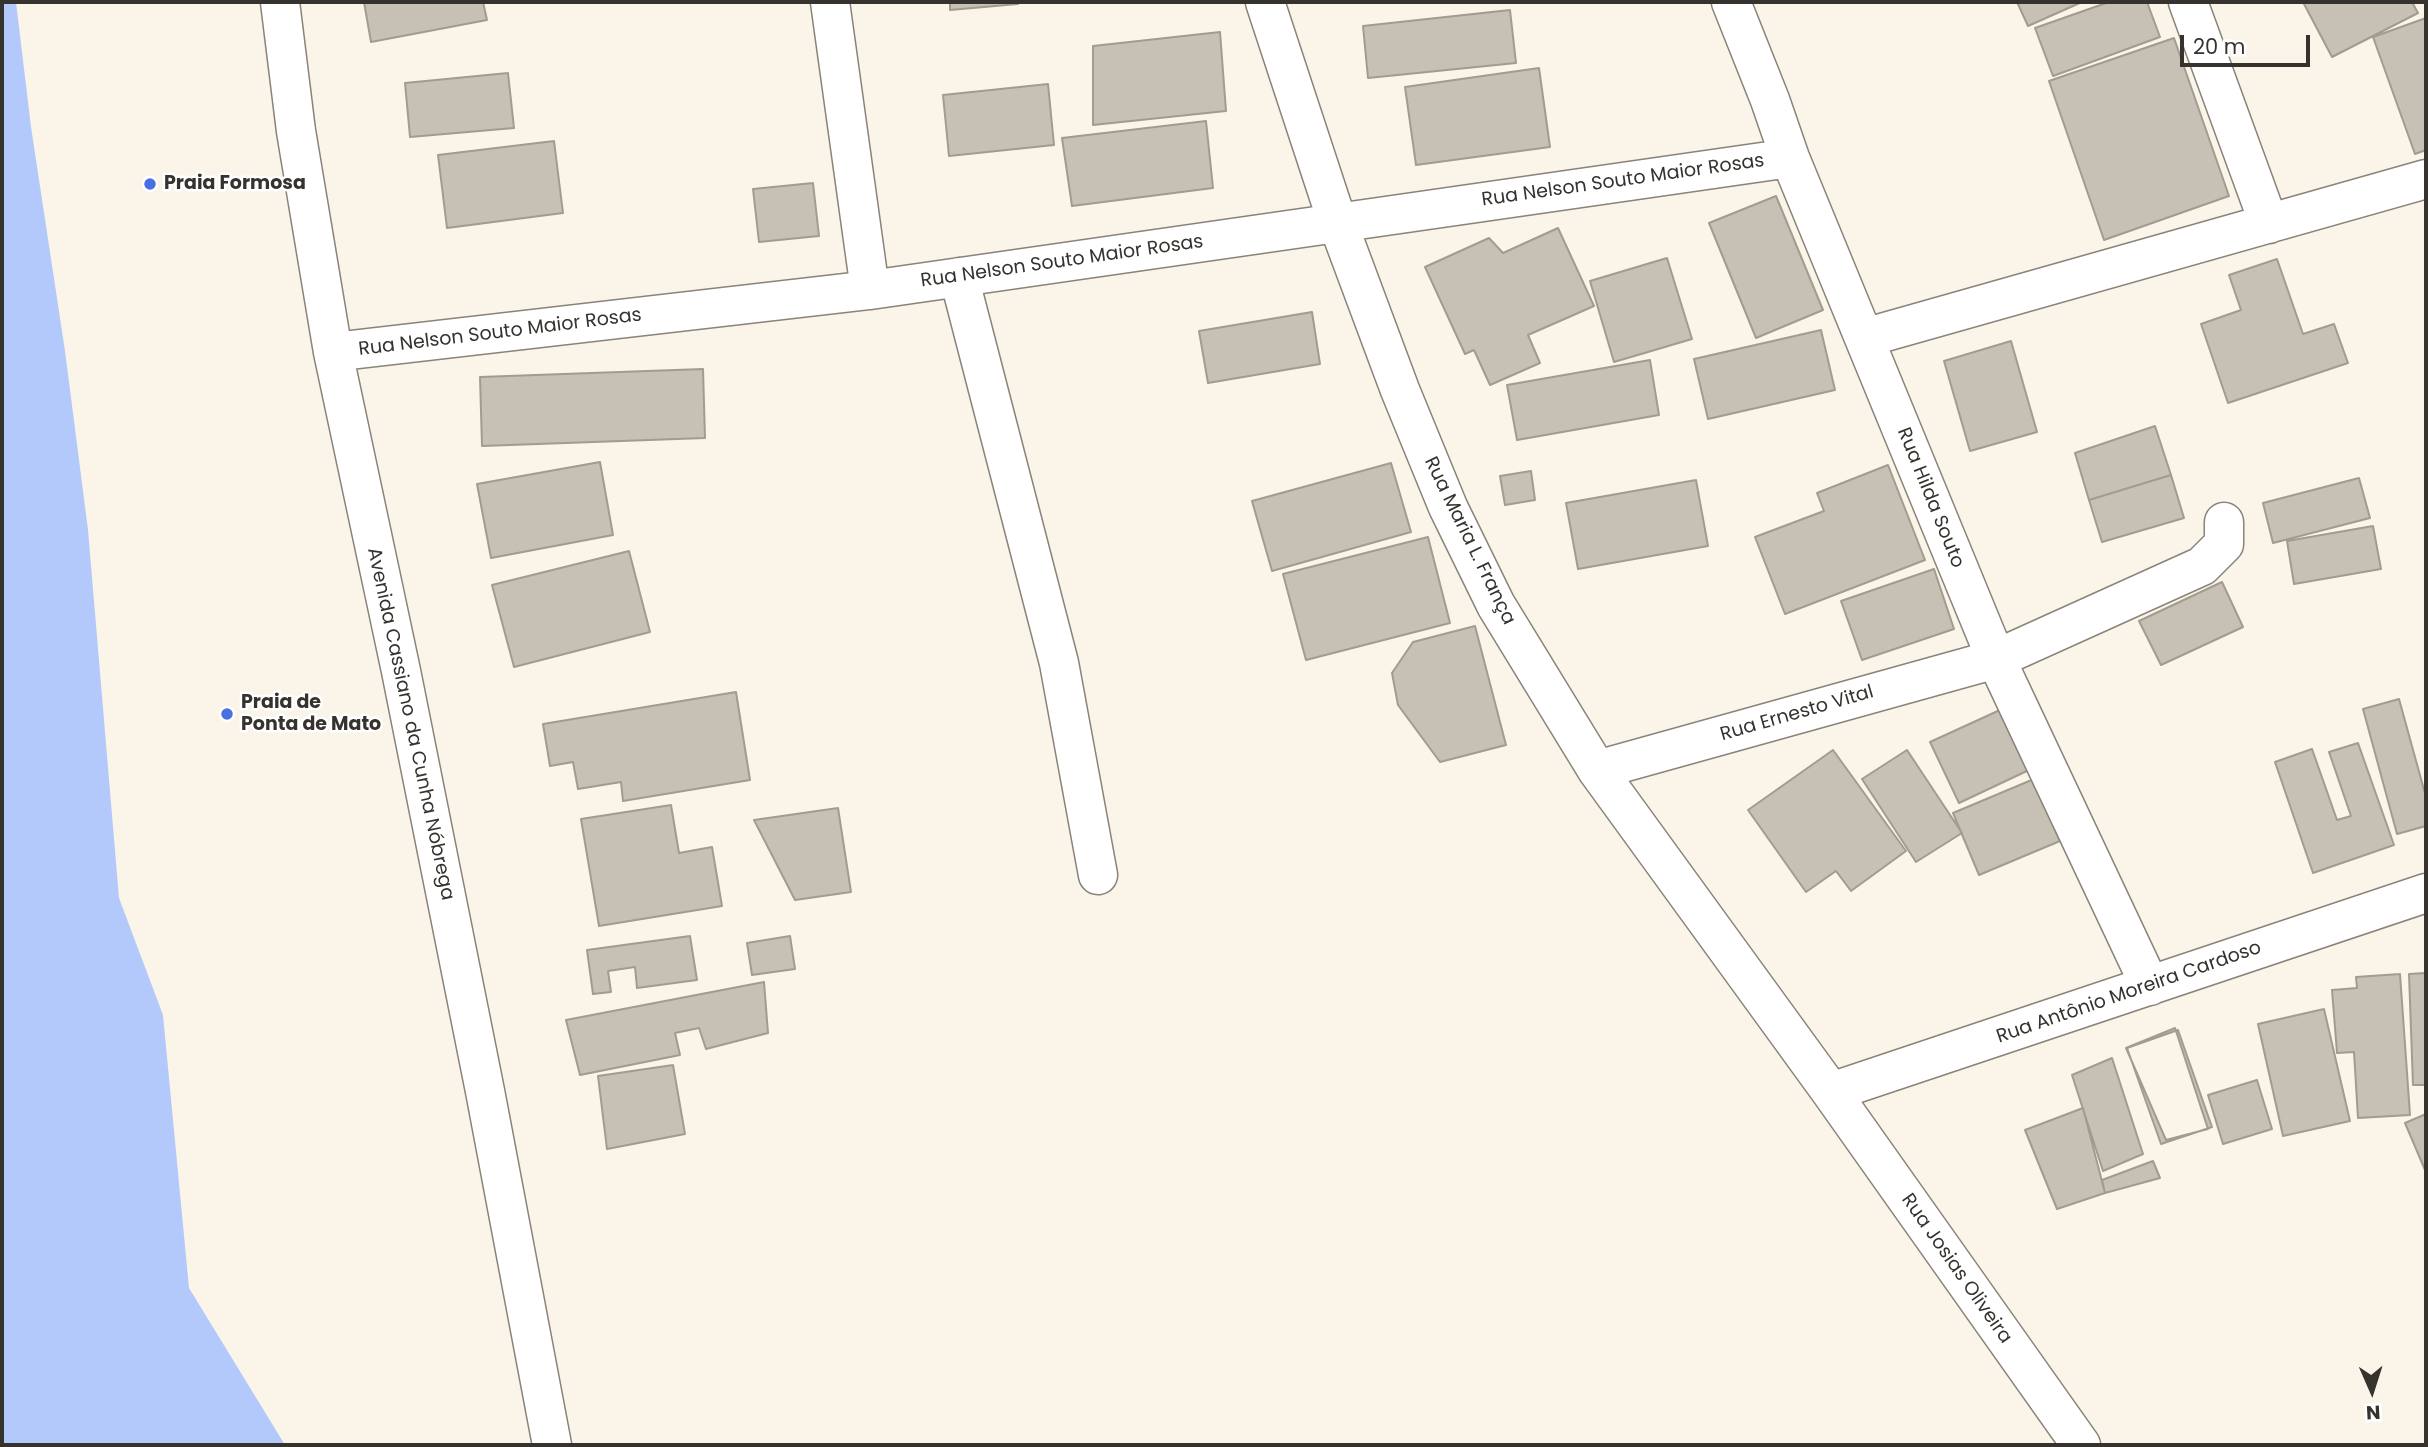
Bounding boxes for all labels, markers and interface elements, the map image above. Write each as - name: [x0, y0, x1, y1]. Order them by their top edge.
- scale bar: [2183, 21, 2312, 65]
- text: 20 m: [2193, 32, 2246, 61]
- street label: Rua Nelson Souto Maior Rosas: [1480, 150, 1766, 212]
- place label: Praia Formosa: [164, 173, 306, 195]
- marker: Praia Formosa: [142, 176, 158, 192]
- street label: Rua Nelson Souto Maior Rosas: [919, 231, 1205, 293]
- street label: Rua Nelson Souto Maior Rosas: [357, 304, 643, 362]
- street label: Rua Hilda Souto: [1891, 424, 1969, 572]
- street label: Rua Maria L. França: [1418, 453, 1520, 629]
- street label: Avenida Cassiano da Cunha Nóbrega: [361, 546, 459, 902]
- street label: Rua Ernesto Vital: [1718, 681, 1876, 747]
- place label: Praia de Ponta de Mato: [241, 692, 381, 736]
- marker: Praia de Ponta de Mato: [219, 706, 235, 722]
- street label: Rua Antônio Moreira Cardoso: [1994, 937, 2264, 1049]
- street label: Rua Josias Oliveira: [1896, 1190, 2016, 1348]
- north arrow: [2337, 1356, 2407, 1426]
- text: N: [2365, 1399, 2381, 1426]

